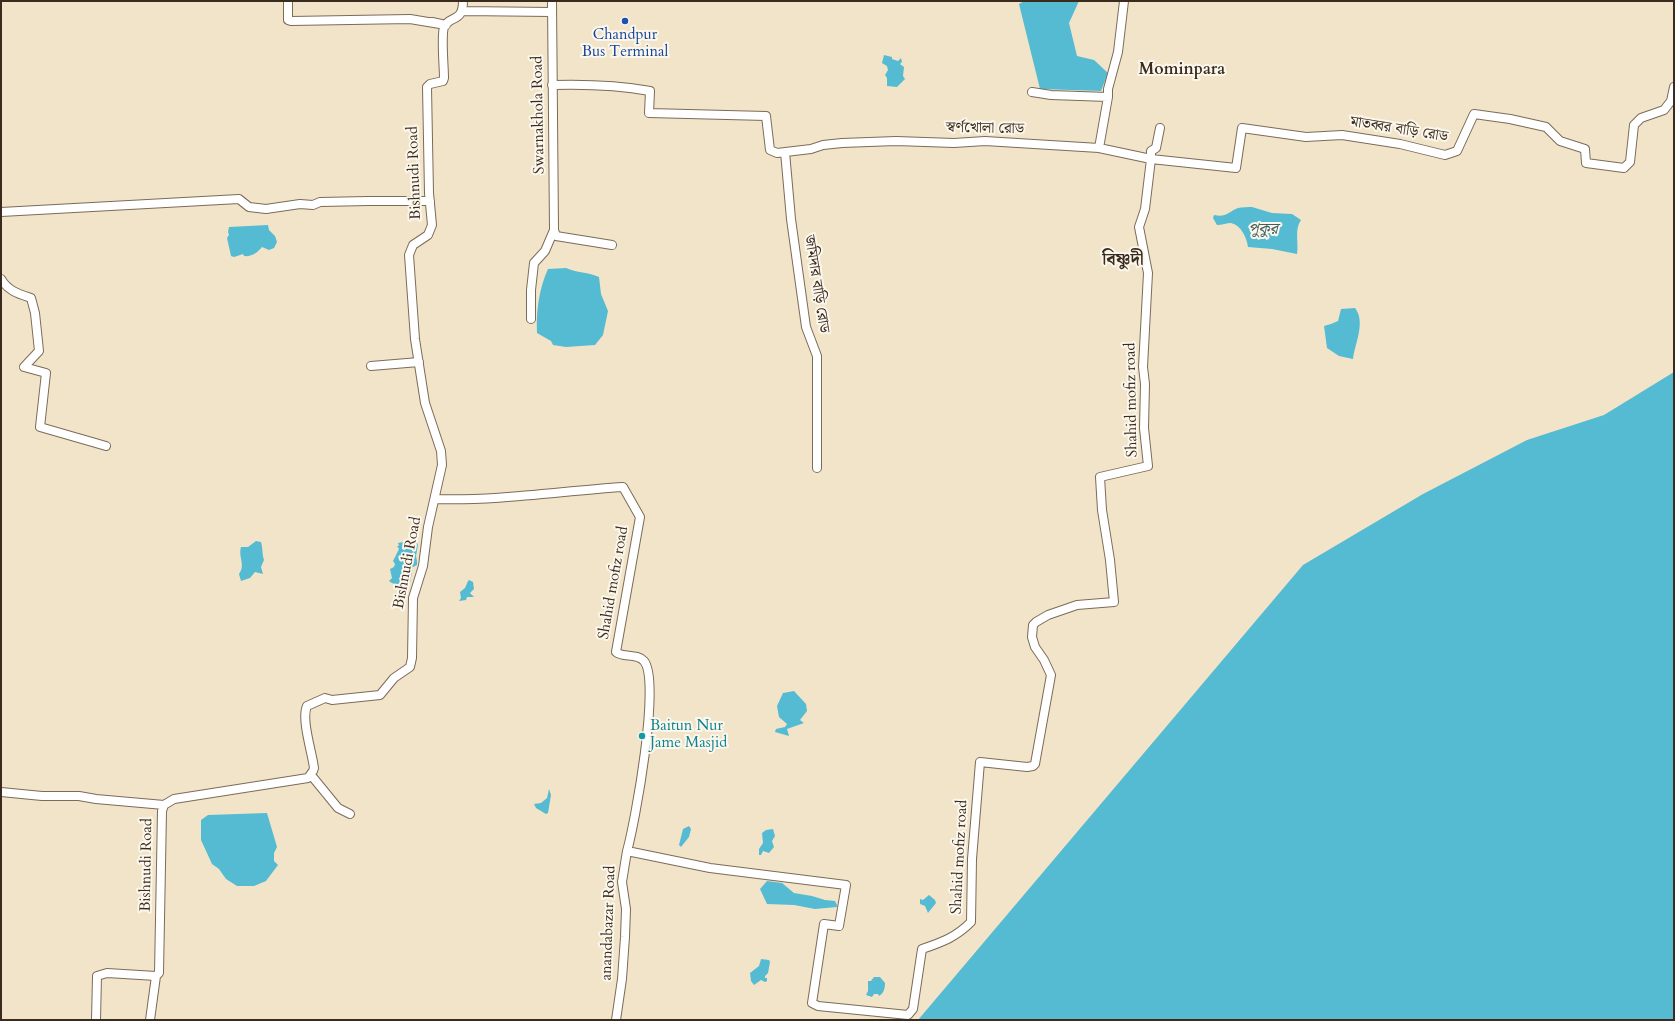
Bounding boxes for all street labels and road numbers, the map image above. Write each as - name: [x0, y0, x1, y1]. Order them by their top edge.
- street label: Swarnakhola Road: [529, 56, 549, 174]
- street label: মাতব্বর বাড়ি রোড: [1349, 113, 1449, 147]
- street label: স্বর্ণখোলা রোড: [946, 119, 1024, 139]
- street label: Bishnudi Road: [404, 126, 426, 220]
- street label: জমিদার বাড়ি রোড: [799, 234, 833, 334]
- street label: Shahid mofiz road: [1122, 342, 1142, 458]
- street label: Bishnudi Road: [390, 515, 426, 611]
- street label: Shahid mofiz road: [595, 525, 633, 641]
- street label: Shahid mofiz road: [948, 799, 972, 915]
- street label: Bishnudi Road: [137, 818, 157, 912]
- street label: anandabazar Road: [598, 865, 620, 981]

